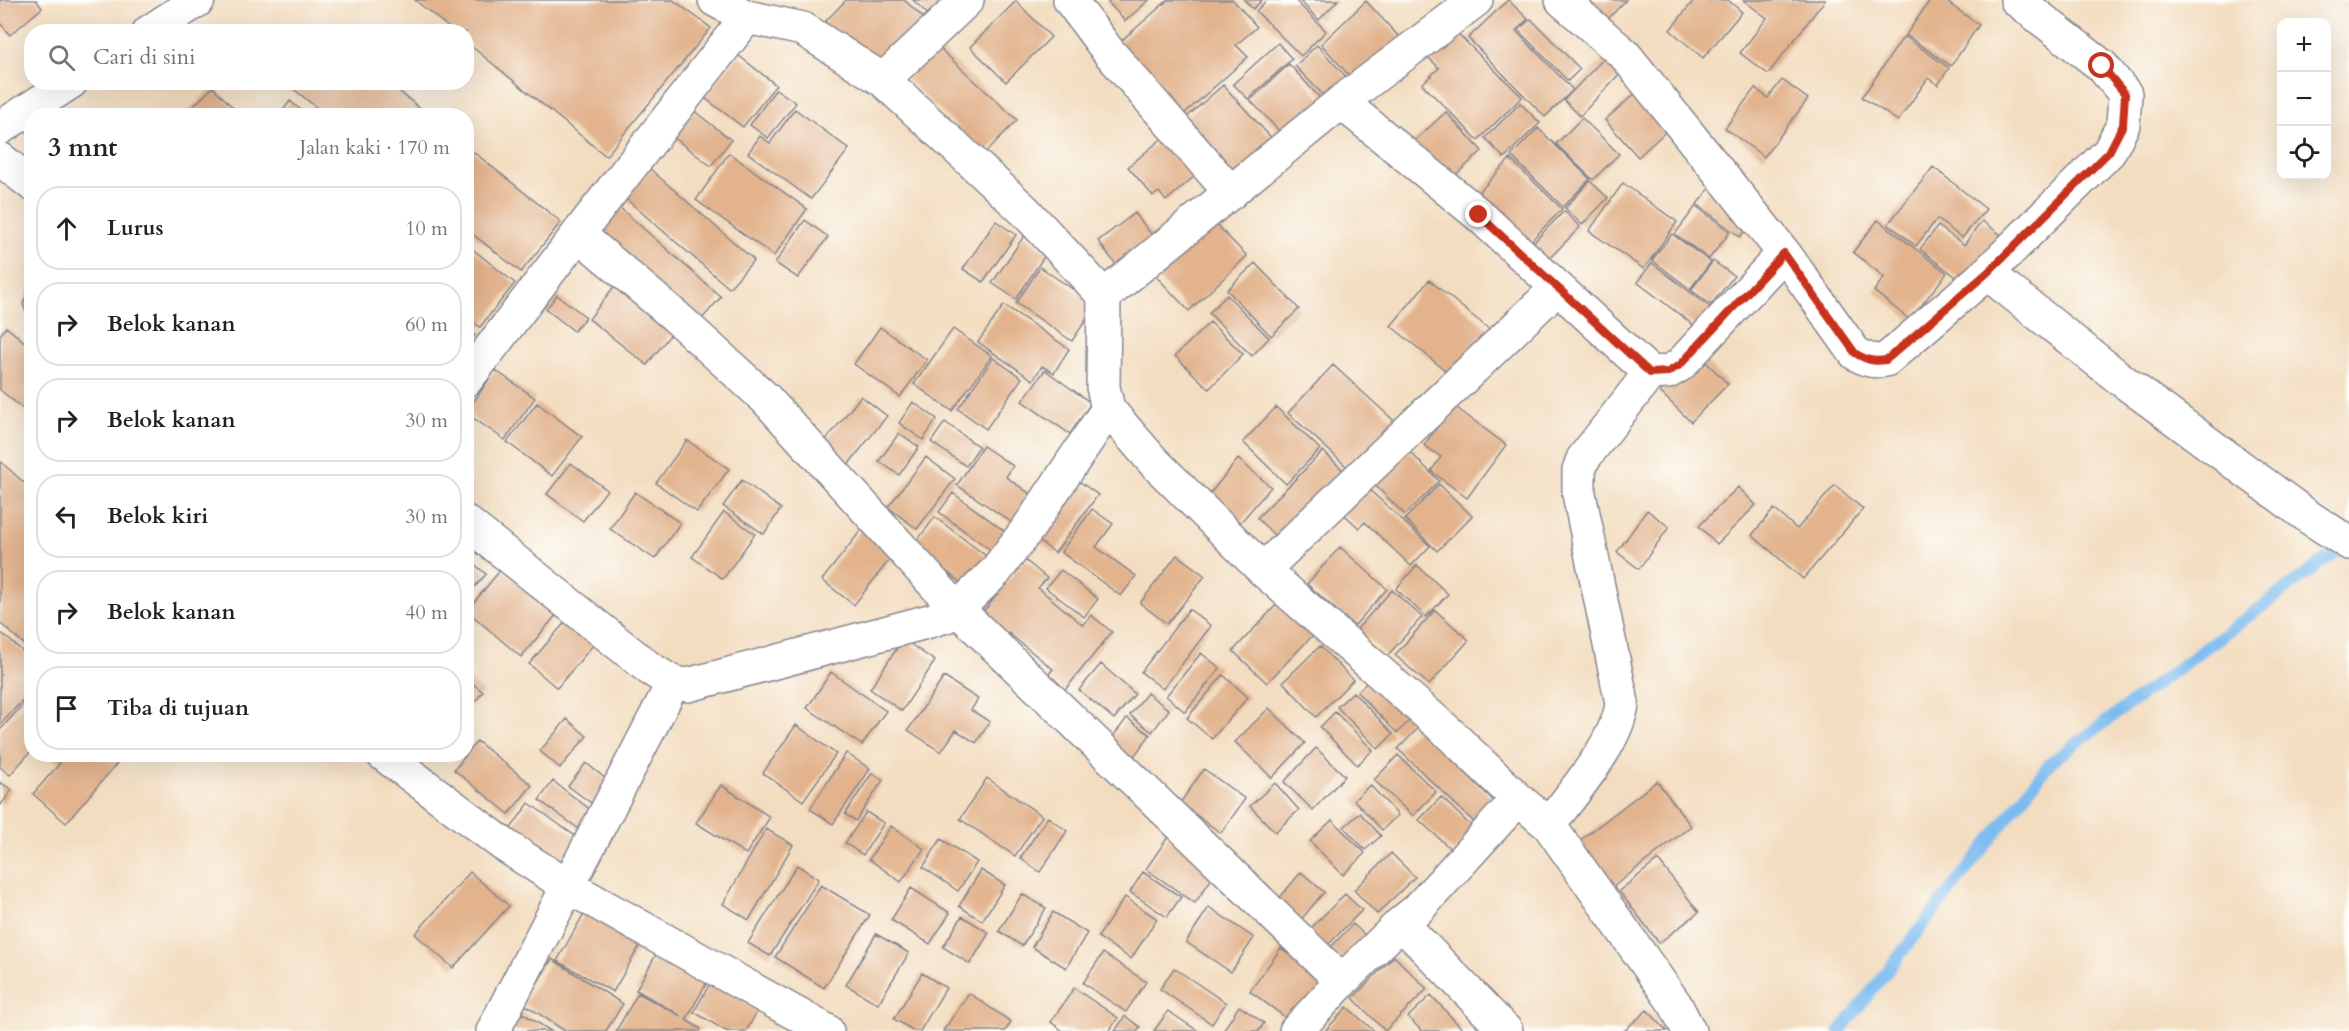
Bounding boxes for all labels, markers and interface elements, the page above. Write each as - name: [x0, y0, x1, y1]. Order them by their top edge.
- map controls: [2277, 18, 2331, 180]
- button: +: [2277, 18, 2331, 72]
- search box: [24, 24, 474, 90]
- icon: search: [45, 41, 78, 74]
- text: Cari di sini: [93, 42, 196, 72]
- route start: [2088, 52, 2114, 78]
- button: −: [2277, 72, 2331, 126]
- button: locate: [2277, 126, 2331, 180]
- text: 3 mnt: [48, 130, 117, 165]
- text: Jalan kaki · 170 m: [300, 134, 450, 161]
- route end: [1465, 201, 1491, 227]
- icon: ahead: [50, 212, 83, 245]
- text: Lurus: [107, 213, 164, 243]
- text: 10 m: [405, 215, 448, 242]
- icon: right: [50, 308, 83, 341]
- text: Belok kanan: [107, 309, 236, 339]
- text: 60 m: [405, 311, 448, 338]
- icon: right: [50, 404, 83, 437]
- text: Belok kanan: [107, 405, 236, 435]
- text: 30 m: [405, 407, 448, 434]
- icon: left: [50, 500, 83, 533]
- text: Belok kiri: [107, 501, 208, 531]
- text: 30 m: [405, 503, 448, 530]
- icon: right: [50, 596, 83, 629]
- text: Belok kanan: [107, 597, 236, 627]
- text: 40 m: [405, 599, 448, 626]
- icon: arrive: [50, 692, 83, 725]
- text: Tiba di tujuan: [107, 693, 249, 723]

